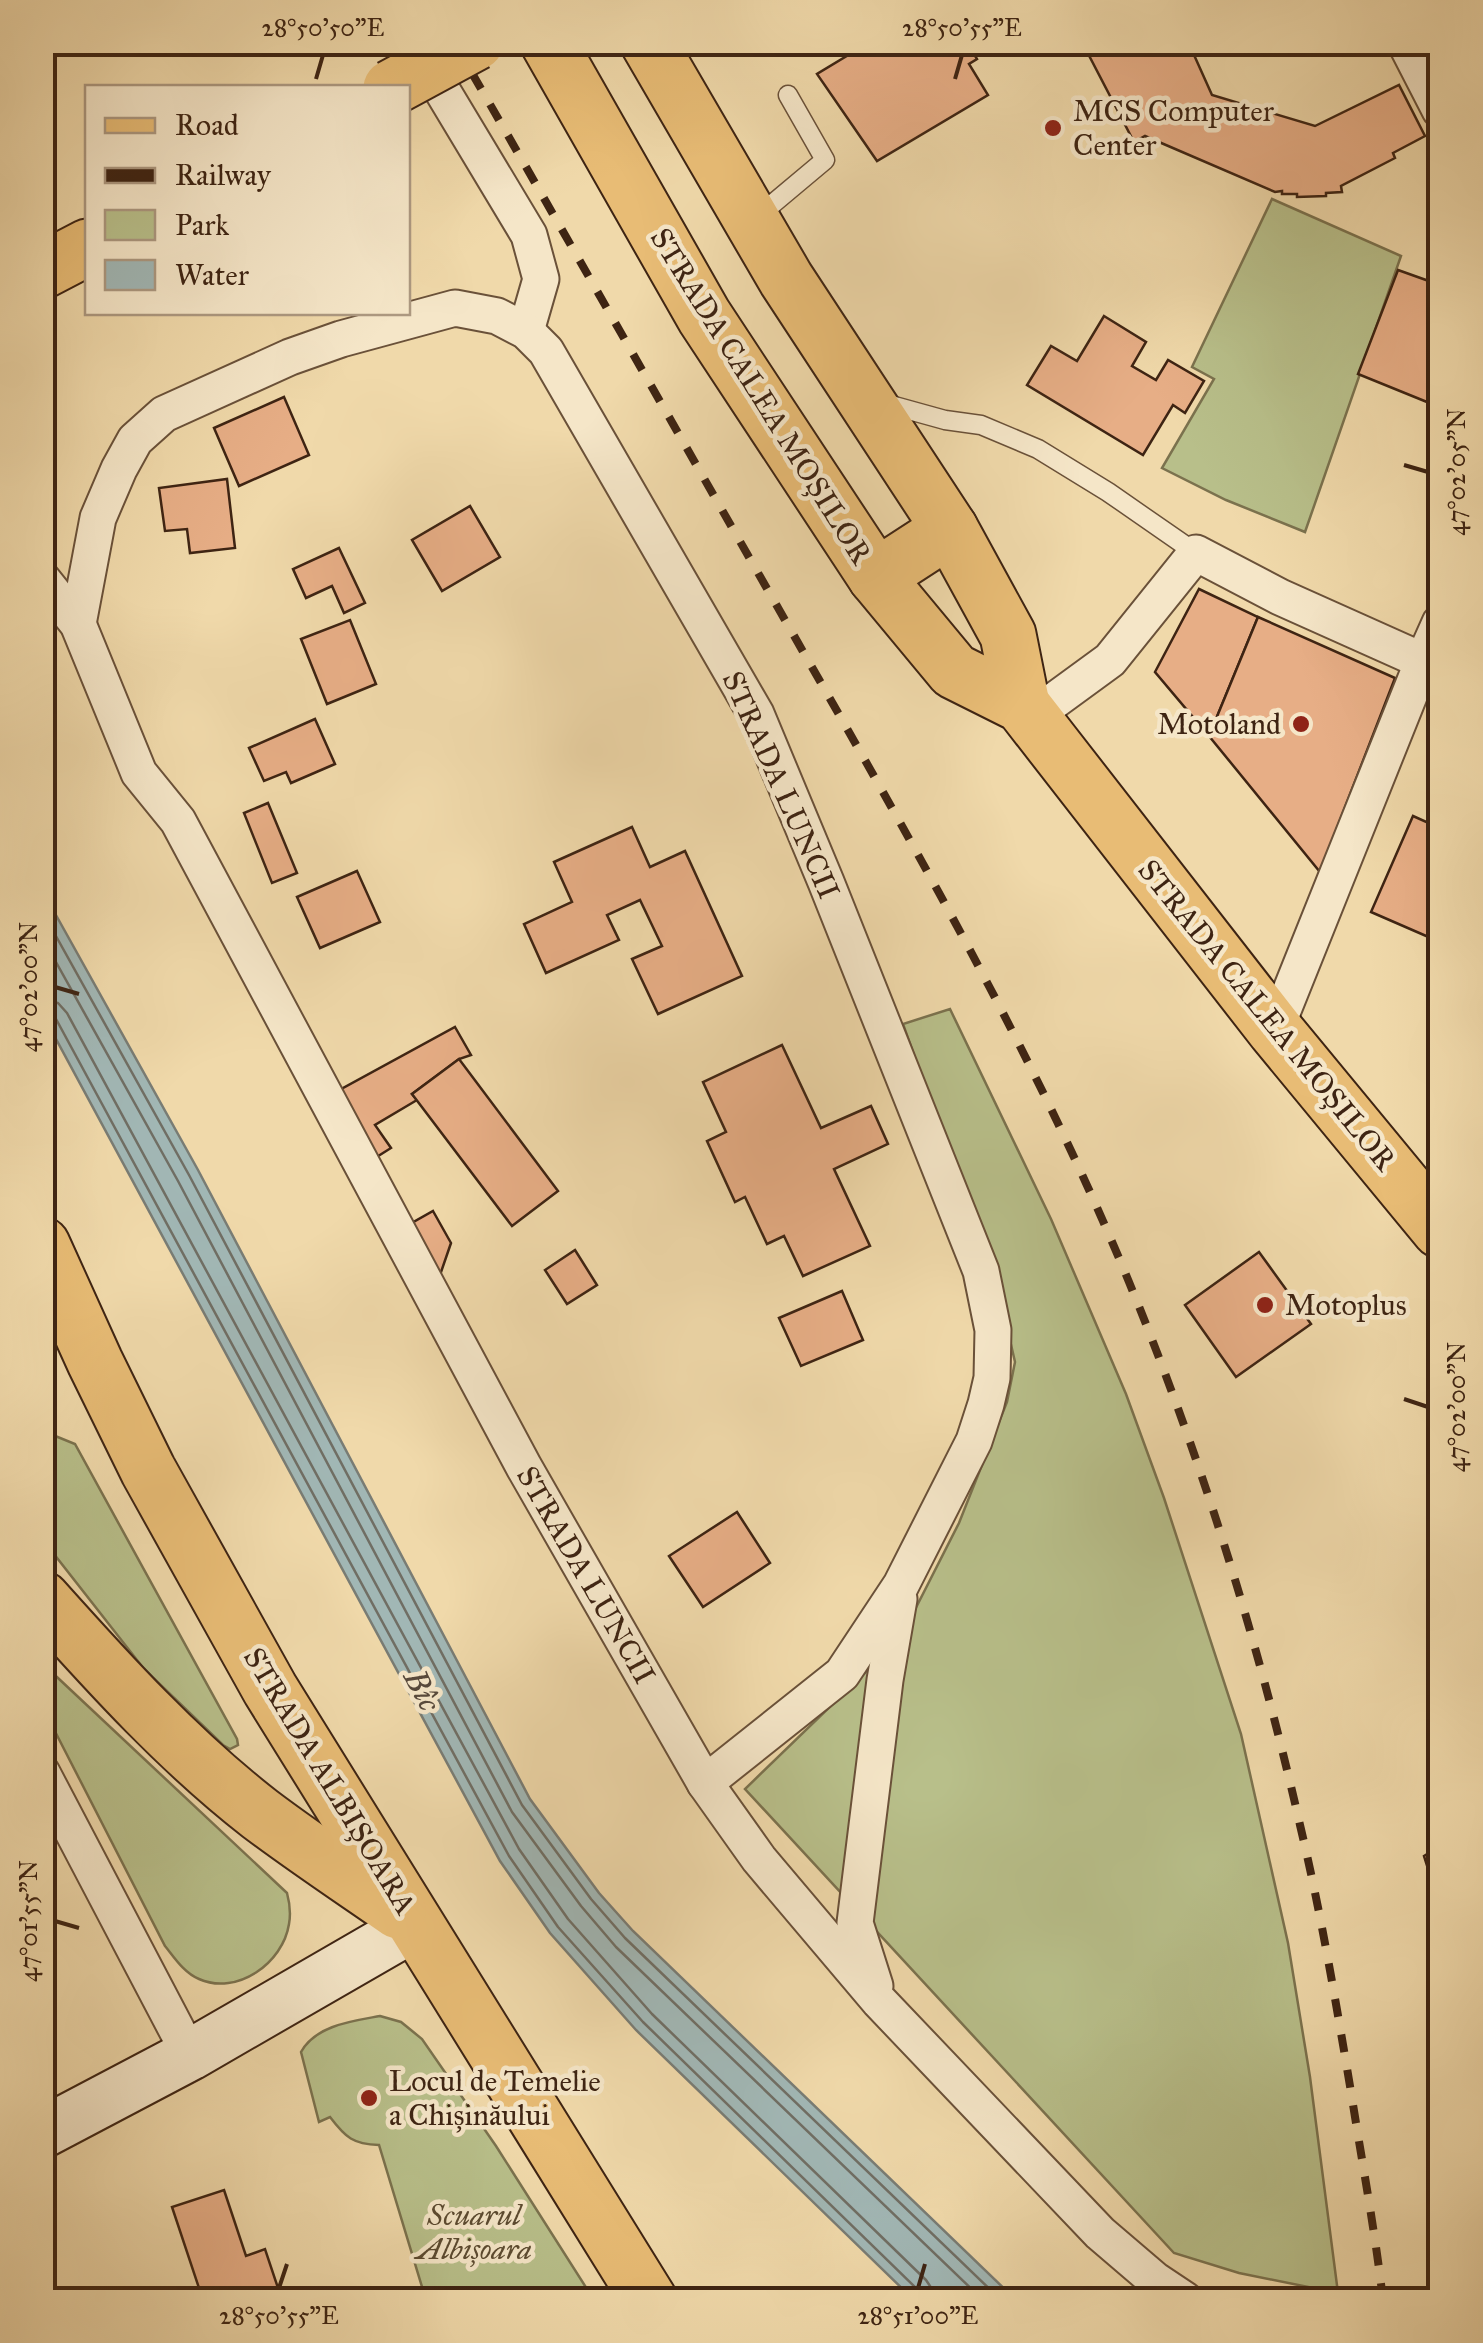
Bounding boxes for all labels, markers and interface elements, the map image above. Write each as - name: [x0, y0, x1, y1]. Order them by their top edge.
- text: 28°50'50"E: [262, 12, 384, 43]
- text: 28°50'55"E: [902, 12, 1022, 43]
- legend: [85, 85, 410, 315]
- place label: MCS Computer Center: [1073, 93, 1275, 163]
- text: Road: [175, 107, 239, 143]
- marker: MCS Computer Center: [1042, 117, 1064, 139]
- text: Railway: [175, 157, 272, 193]
- text: Park: [175, 207, 229, 243]
- street label: STRADA CALEA MOȘILOR: [643, 221, 880, 571]
- text: Water: [175, 257, 250, 293]
- text: 47°02'05"N: [1441, 408, 1472, 536]
- street label: STRADA LUNCII: [715, 666, 847, 904]
- place label: Motoland: [1157, 706, 1281, 742]
- marker: Motoland: [1290, 713, 1312, 735]
- street label: STRADA CALEA MOȘILOR: [1131, 852, 1404, 1178]
- text: 47°02'00"N: [13, 922, 44, 1052]
- place label: Motoplus: [1285, 1287, 1407, 1323]
- marker: Motoplus: [1254, 1294, 1276, 1316]
- text: 47°02'00"N: [1441, 1342, 1472, 1472]
- street label: STRADA LUNCII: [509, 1460, 663, 1690]
- street label: STRADA ALBIȘOARA: [236, 1641, 424, 1921]
- water label: Bîc: [394, 1661, 450, 1719]
- text: 47°01'55"N: [13, 1860, 44, 1982]
- place label: Locul de Temelie a Chișinăului: [389, 2063, 601, 2133]
- marker: Locul de Temelie a Chișinăului: [358, 2087, 380, 2109]
- park label: Scuarul Albișoara: [413, 2197, 532, 2267]
- text: 28°50'55"E: [219, 2300, 339, 2331]
- text: 28°51'00"E: [857, 2300, 979, 2331]

